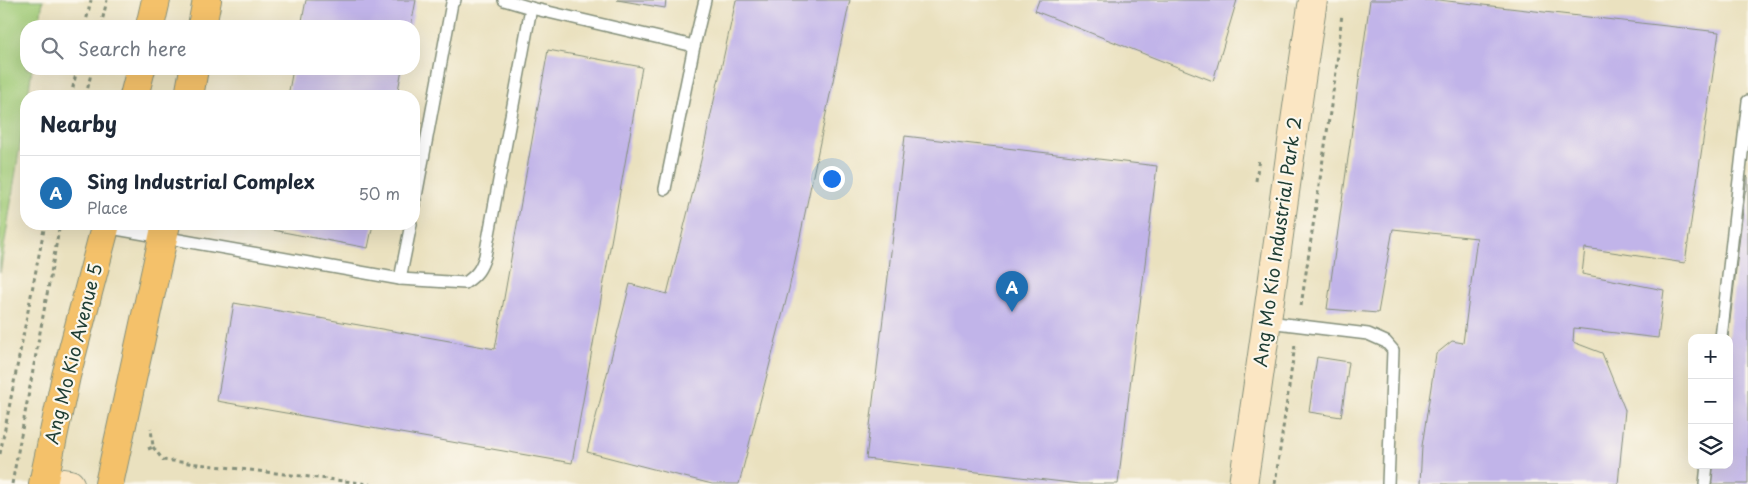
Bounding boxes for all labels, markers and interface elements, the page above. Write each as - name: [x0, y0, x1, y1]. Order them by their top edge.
- search box: [20, 20, 420, 75]
- icon: search: [38, 34, 66, 62]
- text: Search here: [78, 34, 187, 62]
- text: Nearby: [40, 107, 117, 139]
- street label: Ang Mo Kio Industrial Park 2: [1246, 115, 1307, 369]
- your location: [819, 166, 845, 192]
- text: Sing Industrial Complex: [87, 167, 315, 195]
- text: A: [50, 181, 62, 205]
- text: 50 m: [359, 181, 400, 205]
- text: Place: [87, 195, 128, 219]
- street label: Ang Mo Kio Avenue 5: [37, 261, 108, 447]
- pin: A: [996, 271, 1028, 312]
- map controls: [1688, 334, 1733, 469]
- button: +: [1688, 334, 1733, 379]
- button: −: [1688, 379, 1733, 424]
- button: layers: [1688, 424, 1733, 469]

